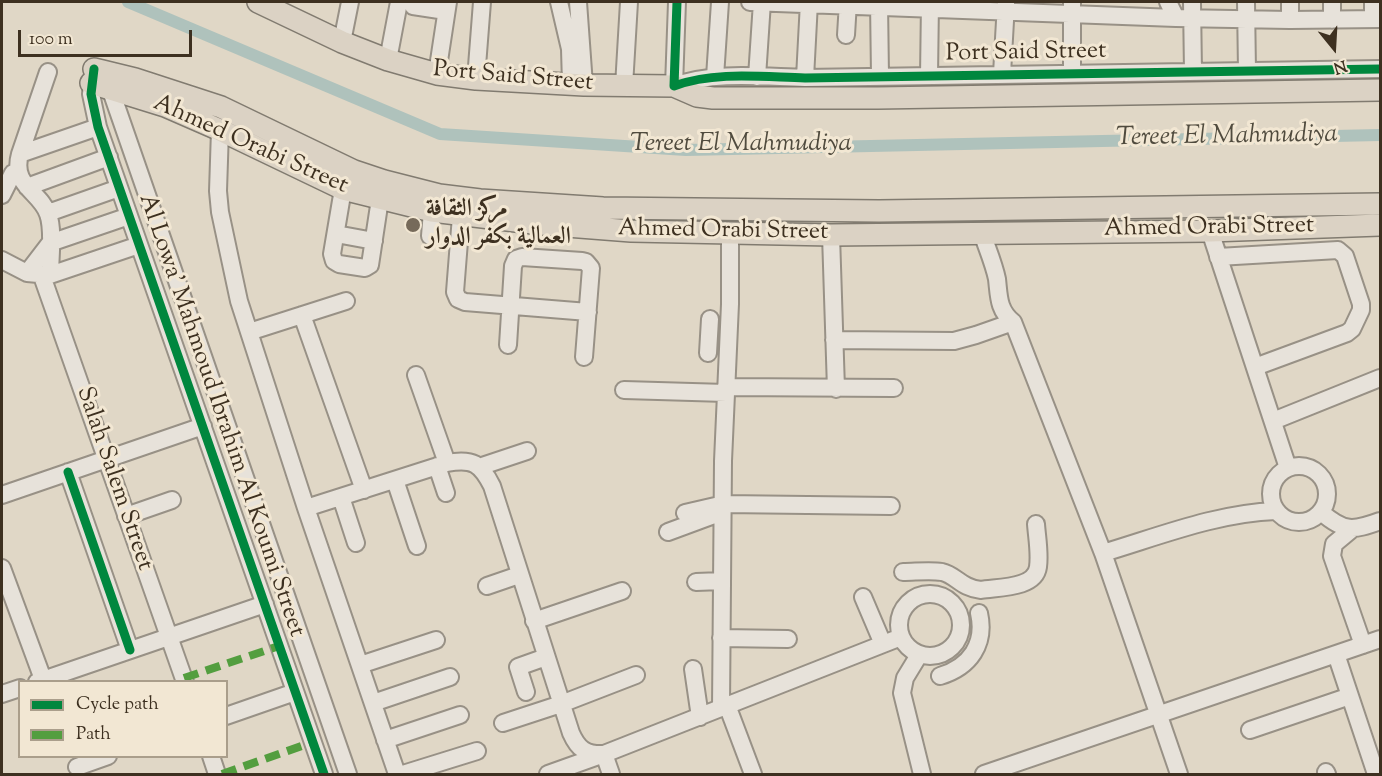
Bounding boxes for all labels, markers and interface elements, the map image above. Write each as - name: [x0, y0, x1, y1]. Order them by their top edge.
- scale bar: [21, 18, 195, 56]
- north arrow: [1304, 18, 1364, 78]
- text: 100 m: [29, 27, 73, 53]
- street label: Port Said Street: [945, 38, 1107, 70]
- text: N: [1330, 53, 1349, 79]
- street label: Port Said Street: [432, 57, 594, 99]
- street label: Ahmed Orabi Street: [148, 90, 352, 202]
- water label: Tereet El Mahmudiya: [1116, 120, 1338, 156]
- water label: Tereet El Mahmudiya: [630, 130, 852, 162]
- street label: Al Lowa' Mahmoud Ibrahim Al Koumi Street: [130, 191, 310, 641]
- place label: مركز الثقافة العمالية بكفر الدوار: [426, 197, 571, 253]
- street label: Ahmed Orabi Street: [1104, 213, 1314, 245]
- marker: مركز الثقافة العمالية بكفر الدوار: [404, 216, 422, 234]
- street label: Ahmed Orabi Street: [618, 216, 828, 248]
- street label: Salah Salem Street: [68, 383, 158, 575]
- legend: [18, 680, 228, 758]
- text: Cycle path: [76, 692, 159, 718]
- text: Path: [76, 722, 111, 748]

